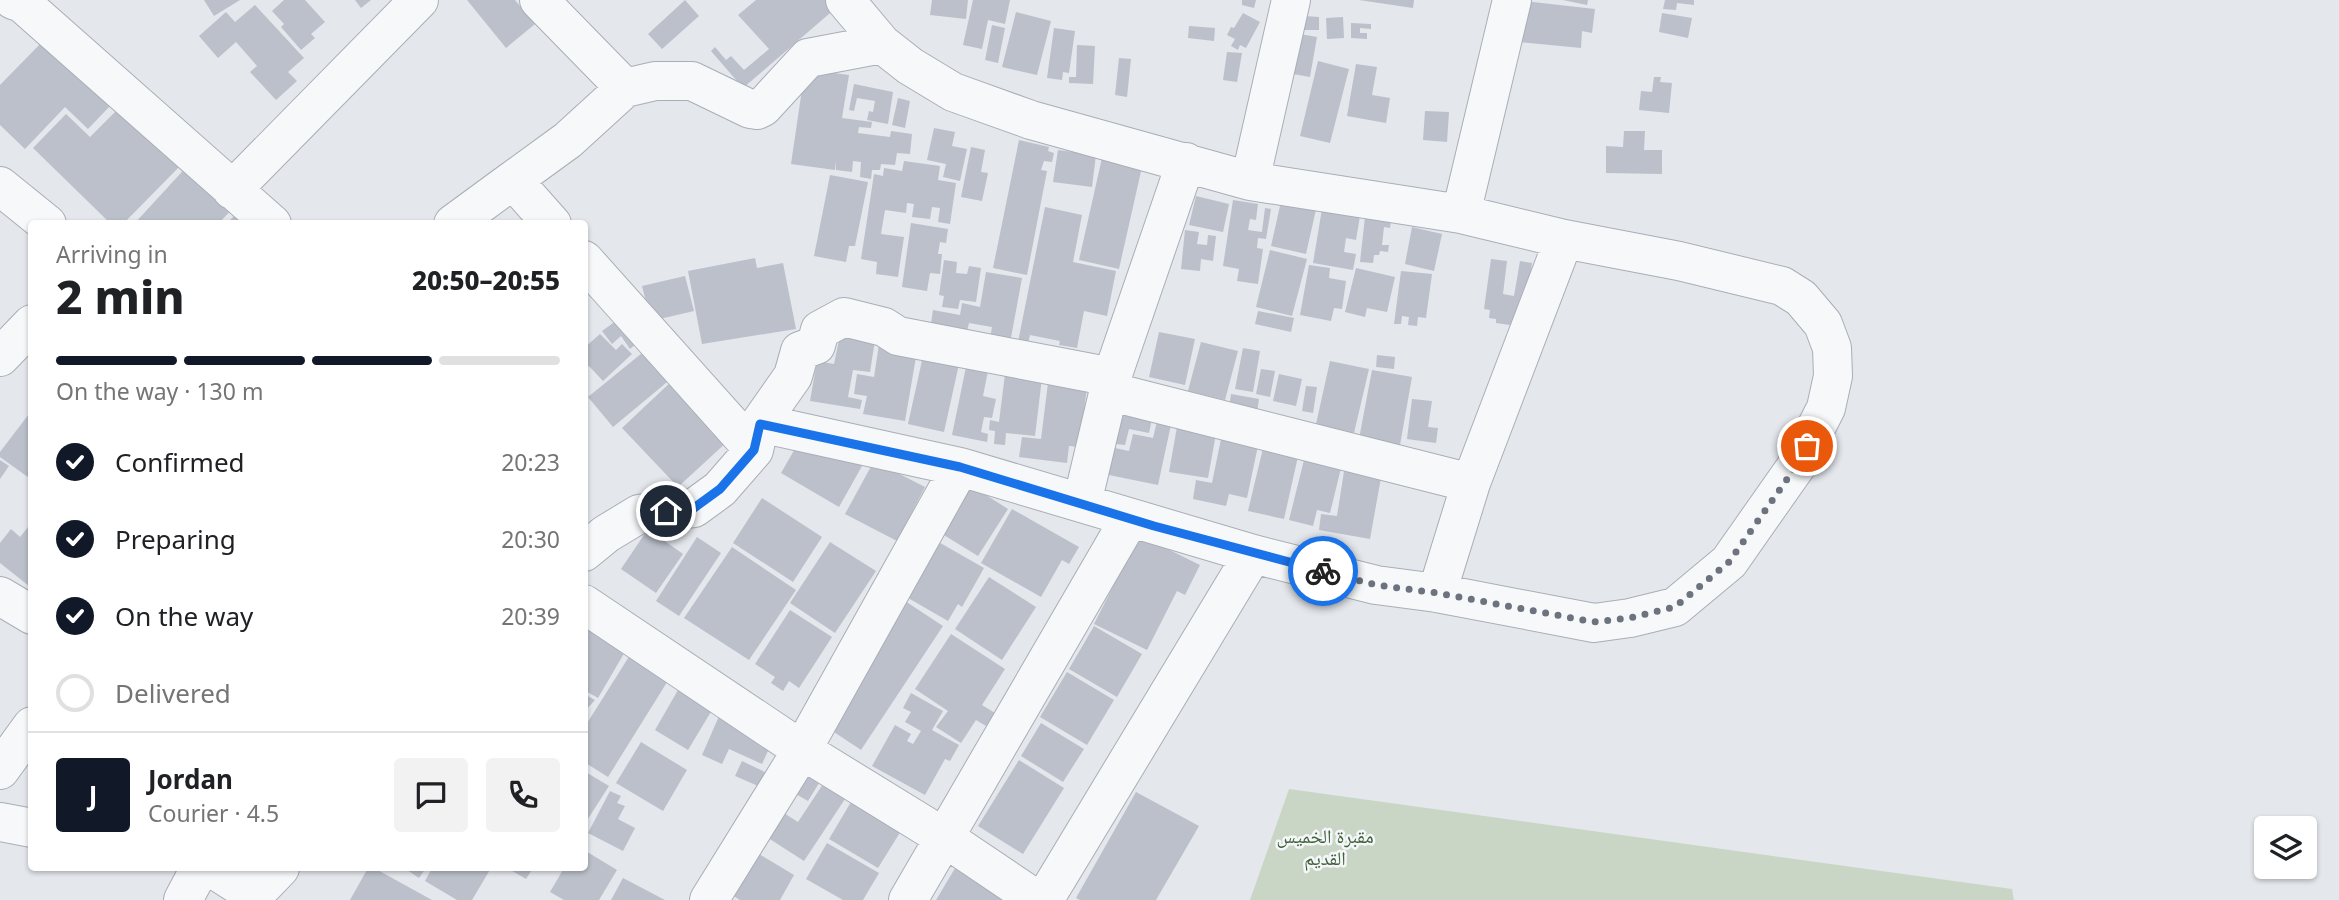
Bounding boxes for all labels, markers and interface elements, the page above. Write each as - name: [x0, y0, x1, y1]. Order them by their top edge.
- text: Arriving in: [56, 238, 168, 270]
- text: 20:50–20:55: [412, 262, 560, 298]
- text: 2 min: [56, 265, 185, 327]
- text: On the way · 130 m: [56, 375, 263, 407]
- pin: [1777, 416, 1837, 476]
- icon: bag: [1788, 427, 1826, 465]
- icon: check: [56, 443, 94, 481]
- text: Confirmed: [115, 444, 245, 480]
- text: 20:23: [501, 446, 560, 478]
- pin: [636, 481, 696, 541]
- icon: home: [647, 492, 685, 530]
- icon: check: [56, 520, 94, 558]
- text: Preparing: [115, 521, 236, 557]
- text: 20:30: [501, 523, 560, 555]
- courier: [1288, 536, 1358, 606]
- icon: bike: [1304, 552, 1342, 590]
- icon: check: [56, 597, 94, 635]
- text: On the way: [115, 598, 253, 634]
- text: 20:39: [501, 600, 560, 632]
- text: Delivered: [115, 675, 231, 711]
- button: chat: [394, 758, 468, 832]
- button: phone: [486, 758, 560, 832]
- text: Jordan: [148, 761, 233, 797]
- text: J: [89, 777, 97, 813]
- text: Courier · 4.5: [148, 797, 279, 829]
- map controls: [2254, 816, 2317, 879]
- button: layers: [2254, 816, 2317, 879]
- park label: مقبرة الخميس القديم: [1276, 823, 1374, 871]

